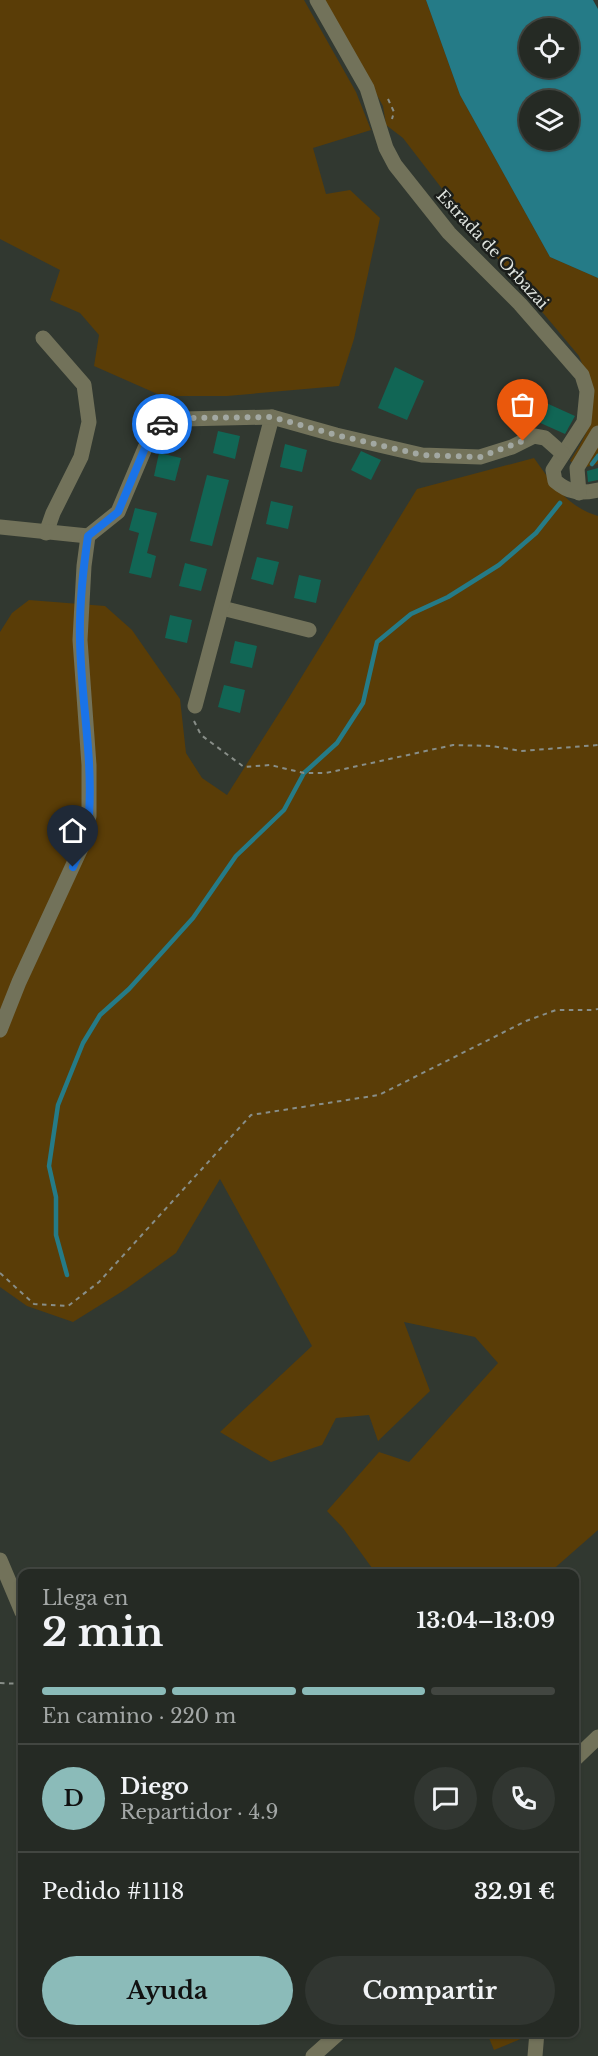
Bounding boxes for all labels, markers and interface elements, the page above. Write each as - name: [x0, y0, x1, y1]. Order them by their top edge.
- map controls: [519, 18, 579, 150]
- button: locate: [519, 18, 579, 78]
- button: layers: [519, 90, 579, 150]
- street label: Estrada de Orbazai: [433, 185, 554, 313]
- pin: [497, 379, 548, 441]
- icon: bag: [506, 388, 539, 421]
- courier: [132, 394, 192, 454]
- icon: car: [146, 408, 179, 441]
- pin: [47, 805, 98, 867]
- icon: home: [56, 814, 89, 847]
- text: Llega en: [42, 1586, 128, 1610]
- text: 13:04–13:09: [417, 1607, 555, 1634]
- text: 2 min: [42, 1608, 163, 1657]
- text: En camino · 220 m: [42, 1704, 236, 1728]
- button: chat: [414, 1767, 477, 1830]
- button: phone: [492, 1767, 555, 1830]
- text: Diego: [120, 1773, 189, 1800]
- text: D: [63, 1785, 84, 1812]
- text: Repartidor · 4.9: [120, 1800, 278, 1824]
- text: Pedido #1118: [42, 1878, 184, 1905]
- text: 32.91 €: [474, 1878, 555, 1905]
- button: Ayuda: [42, 1956, 293, 2025]
- button: Compartir: [305, 1956, 555, 2025]

